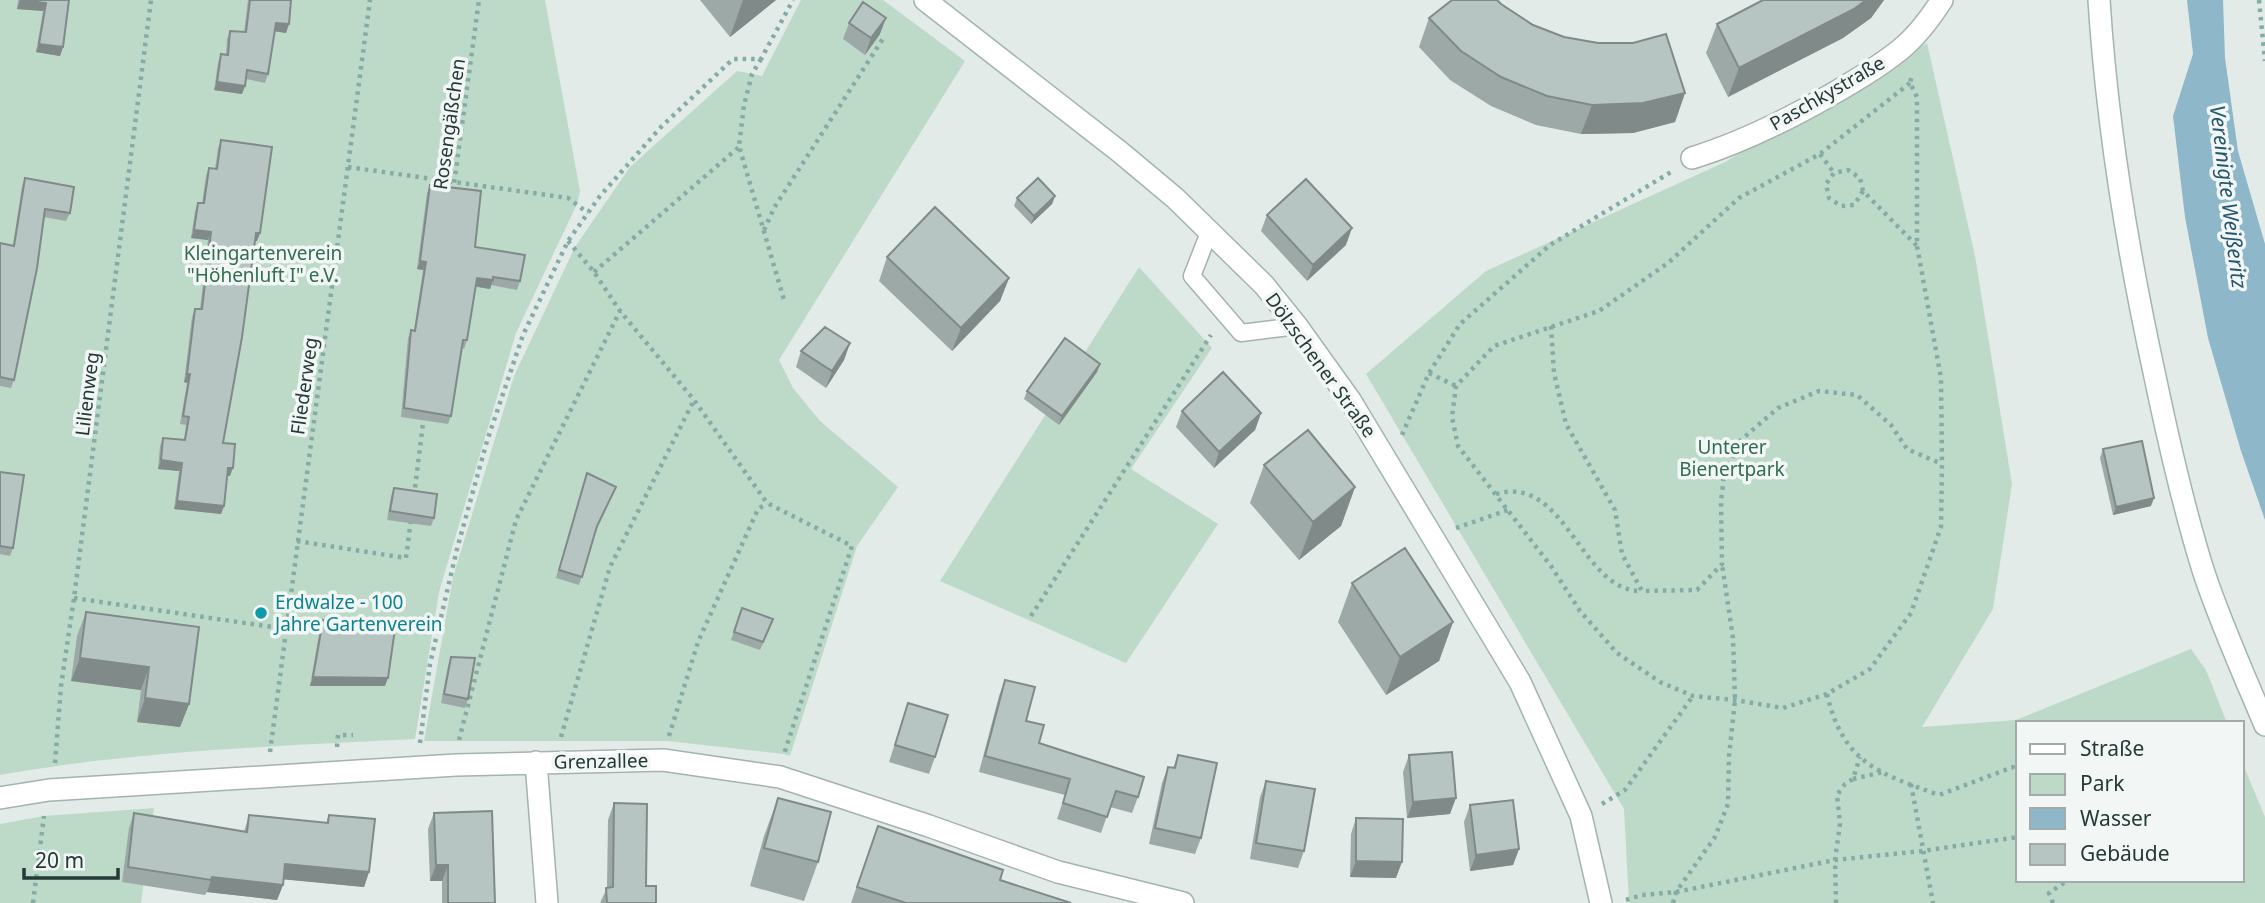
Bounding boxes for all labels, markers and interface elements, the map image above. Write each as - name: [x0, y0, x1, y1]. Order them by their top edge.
- street label: Paschkystraße: [1765, 50, 1889, 136]
- street label: Rosengäßchen: [427, 57, 471, 191]
- water label: Vereinigte Weißeritz: [2204, 104, 2254, 291]
- park label: Kleingartenverein "Höhenluft I" e.V.: [184, 240, 342, 288]
- street label: Dölzschener Straße: [1260, 287, 1382, 443]
- street label: Fliederweg: [284, 336, 324, 436]
- street label: Lilienweg: [69, 350, 105, 438]
- park label: Unterer Bienertpark: [1679, 434, 1785, 482]
- place label: Erdwalze - 100 Jahre Gartenverein: [273, 589, 443, 637]
- marker: Erdwalze - 100 Jahre Gartenverein: [253, 605, 269, 621]
- legend: [2016, 721, 2244, 882]
- text: Straße: [2080, 734, 2144, 762]
- street label: Grenzallee: [553, 747, 649, 775]
- text: Park: [2080, 769, 2125, 797]
- text: Wasser: [2080, 804, 2152, 832]
- scale bar: [24, 836, 119, 880]
- text: Gebäude: [2080, 839, 2170, 867]
- text: 20 m: [35, 846, 84, 874]

